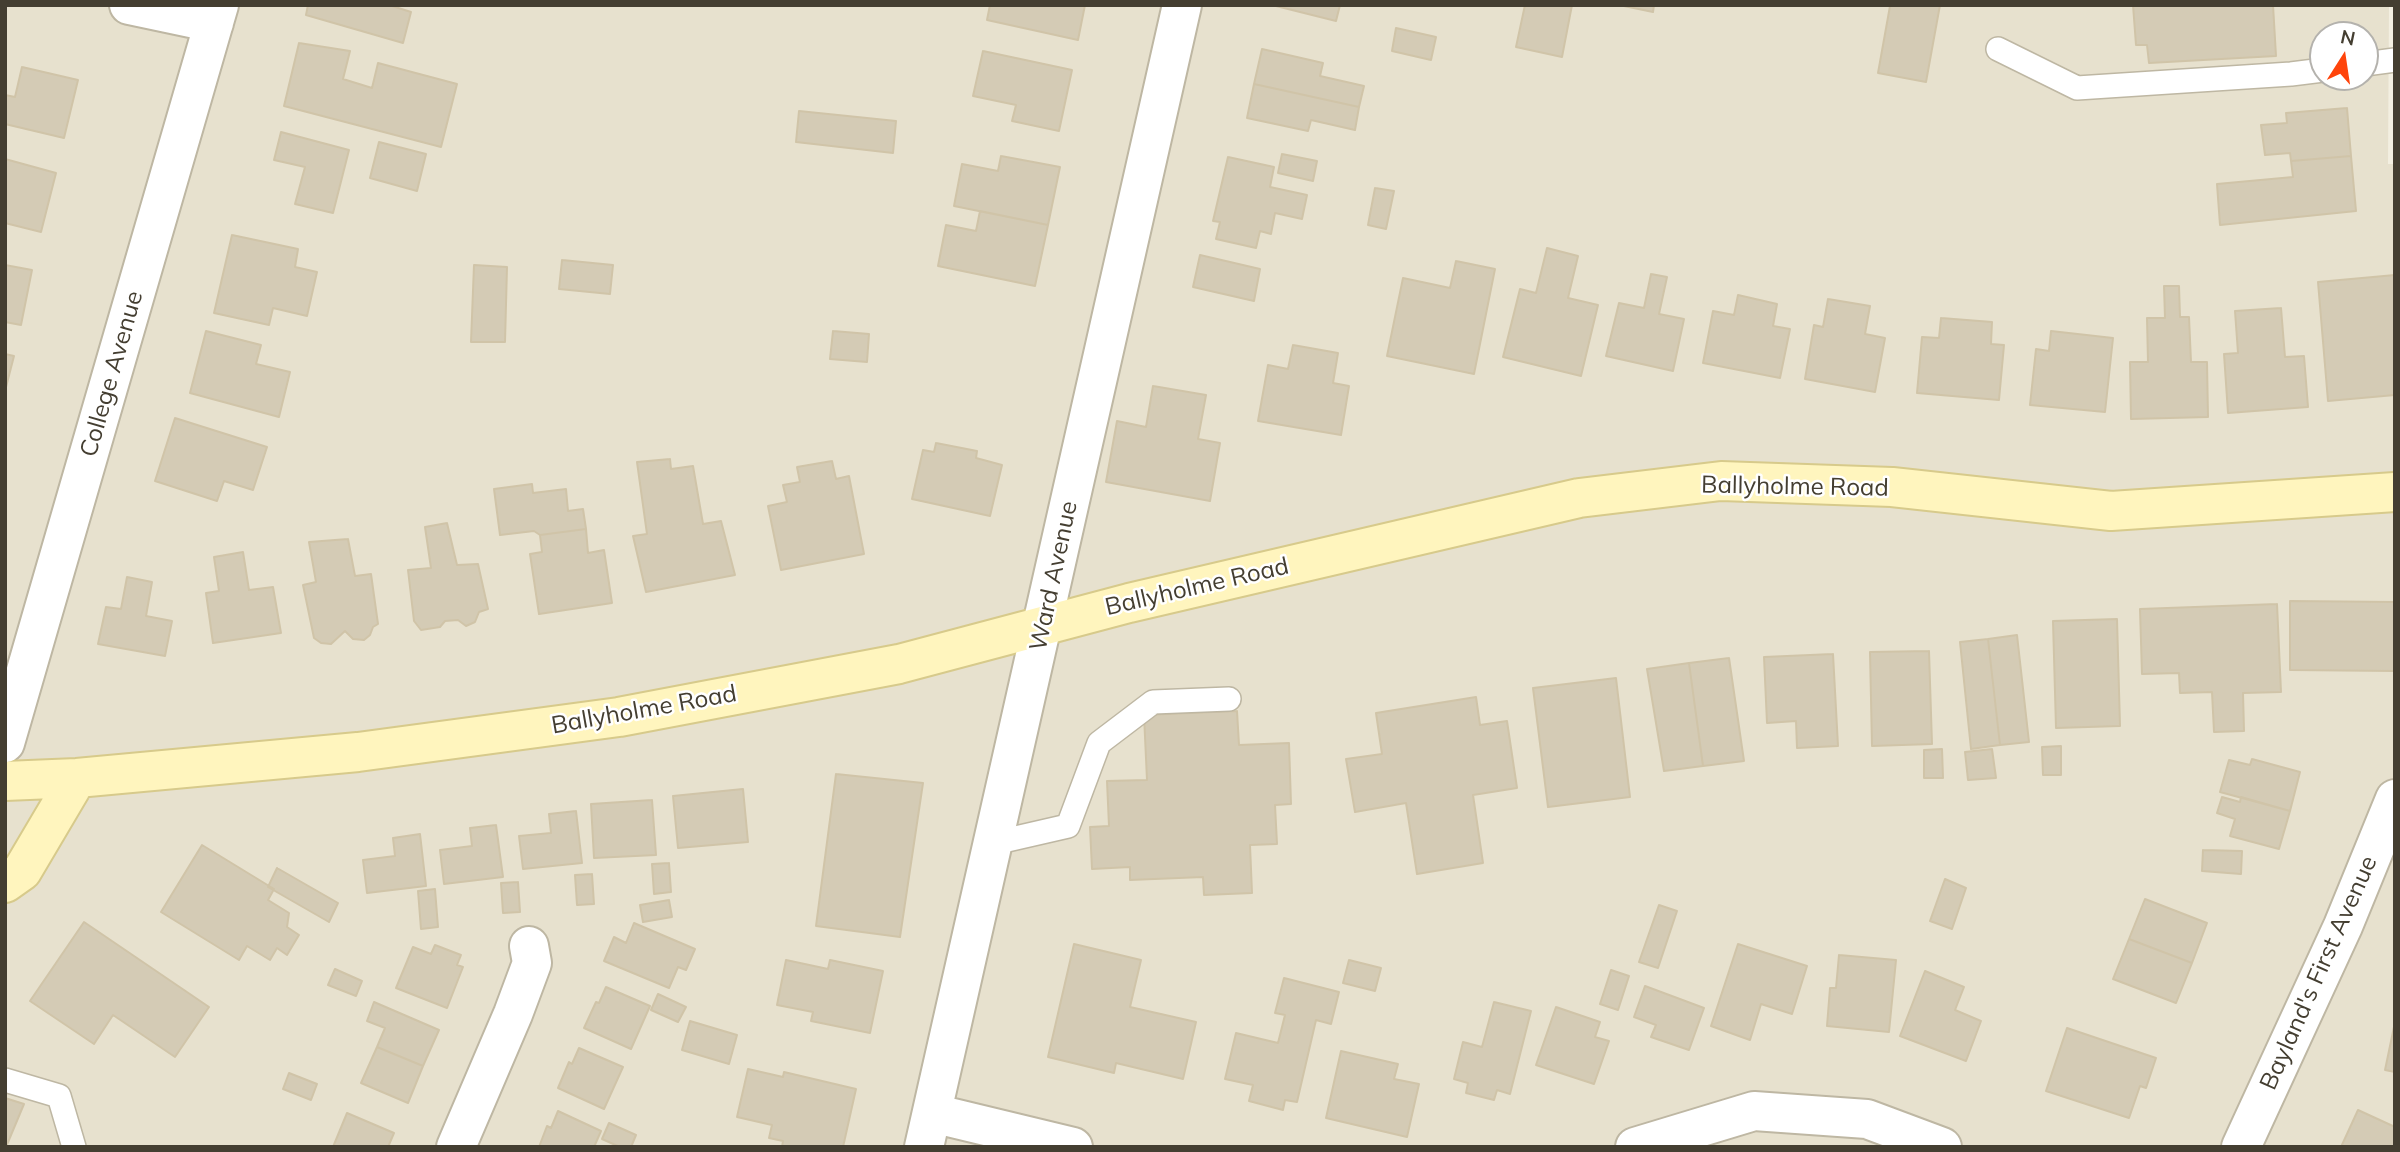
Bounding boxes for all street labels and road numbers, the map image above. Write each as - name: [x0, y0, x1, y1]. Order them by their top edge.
- street label: College Avenue: [75, 288, 149, 460]
- street label: Ballyholme Road: [1701, 471, 1889, 503]
- street label: Ward Avenue: [1024, 498, 1084, 654]
- street label: Ballyholme Road: [1102, 552, 1292, 622]
- street label: Ballyholme Road: [549, 680, 739, 740]
- street label: Bayland's First Avenue: [2254, 851, 2384, 1095]

